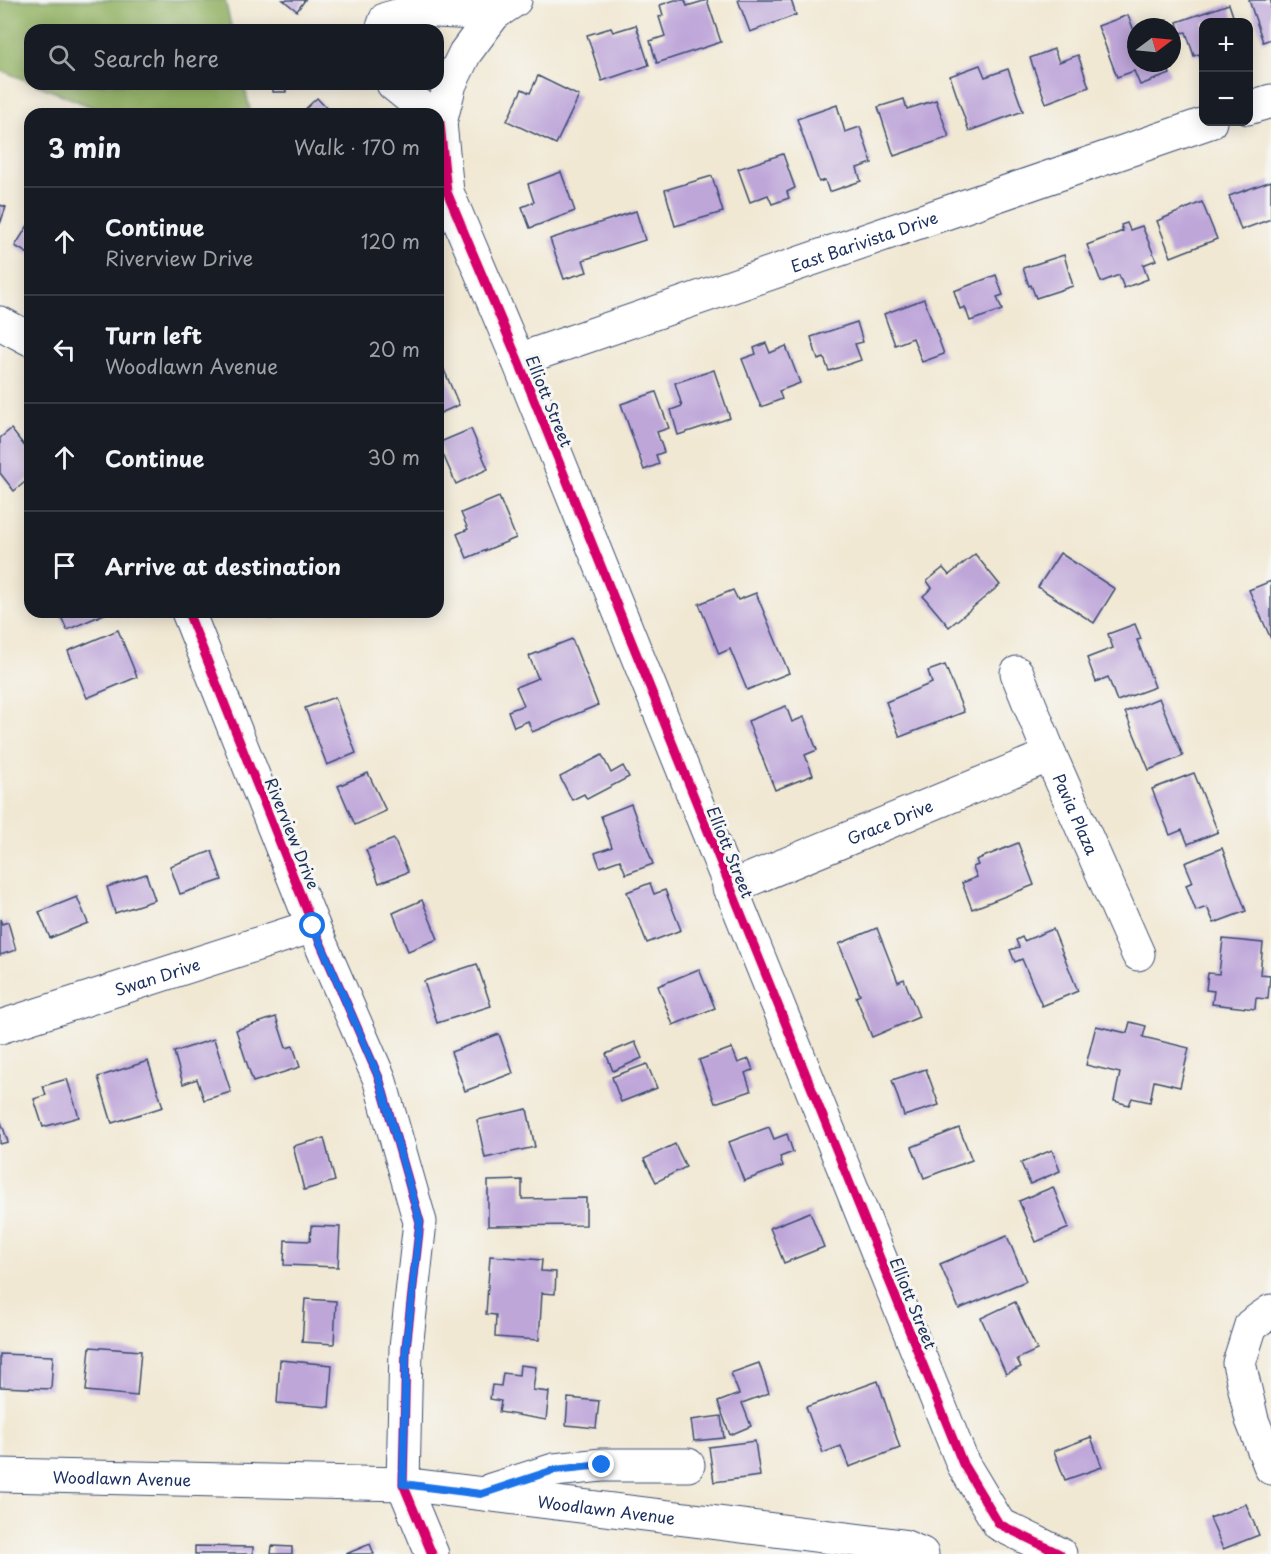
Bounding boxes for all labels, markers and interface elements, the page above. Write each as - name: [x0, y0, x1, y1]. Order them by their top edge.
- north arrow: [1127, 18, 1181, 72]
- map controls: [1199, 18, 1253, 126]
- button: +: [1199, 18, 1253, 72]
- search box: [24, 24, 444, 90]
- icon: search: [45, 41, 78, 74]
- text: Search here: [93, 41, 219, 74]
- button: −: [1199, 72, 1253, 126]
- text: 3 min: [48, 128, 121, 167]
- text: Walk · 170 m: [294, 132, 420, 162]
- street label: East Barivista Drive: [787, 204, 941, 277]
- text: Continue: [105, 210, 204, 243]
- icon: ahead: [48, 225, 81, 258]
- text: 120 m: [361, 226, 420, 256]
- text: Riverview Drive: [105, 243, 253, 273]
- text: Turn left: [105, 318, 202, 351]
- icon: left: [48, 333, 81, 366]
- text: 20 m: [368, 334, 420, 364]
- text: Woodlawn Avenue: [105, 351, 278, 381]
- street label: Elliott Street: [521, 351, 580, 451]
- icon: ahead: [48, 441, 81, 474]
- text: Continue: [105, 441, 204, 474]
- text: 30 m: [367, 442, 420, 472]
- icon: arrive: [48, 549, 81, 582]
- text: Arrive at destination: [105, 549, 341, 582]
- street label: Pavia Plaza: [1048, 770, 1105, 859]
- street label: Riverview Drive: [260, 774, 326, 892]
- street label: Grace Drive: [843, 793, 936, 850]
- street label: Elliott Street: [702, 802, 761, 902]
- route start: [299, 912, 325, 938]
- street label: Swan Drive: [111, 951, 203, 1001]
- street label: Elliott Street: [885, 1253, 944, 1353]
- route end: [588, 1451, 614, 1477]
- street label: Woodlawn Avenue: [52, 1464, 192, 1491]
- street label: Woodlawn Avenue: [536, 1489, 677, 1530]

